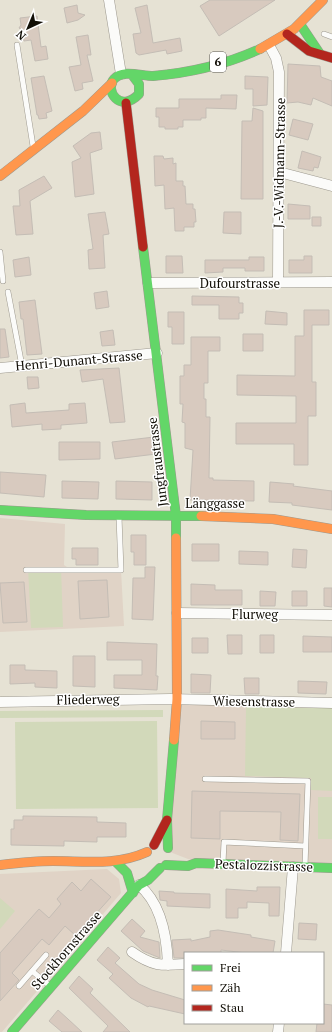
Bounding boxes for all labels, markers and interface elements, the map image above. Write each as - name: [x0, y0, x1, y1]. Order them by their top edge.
- north arrow: [8, 8, 48, 48]
- text: N: [13, 27, 29, 43]
- road number: 6: [210, 52, 226, 72]
- street label: J.-V.-Widmann-Strasse: [269, 98, 289, 228]
- street label: Dufourstrasse: [200, 274, 280, 292]
- street label: Henri-Dunant-Strasse: [15, 345, 143, 375]
- street label: Jungfraustrasse: [143, 416, 171, 508]
- street label: Länggasse: [185, 494, 245, 512]
- street label: Flurweg: [232, 605, 278, 623]
- street label: Fliederweg: [56, 689, 120, 709]
- street label: Wiesenstrasse: [213, 691, 295, 711]
- street label: Pestalozzistrasse: [215, 854, 313, 876]
- street label: Stockhornstrasse: [27, 907, 105, 993]
- legend: [184, 952, 324, 1024]
- text: Frei: [220, 960, 241, 975]
- text: Zäh: [220, 980, 240, 995]
- text: Stau: [220, 1000, 244, 1015]

